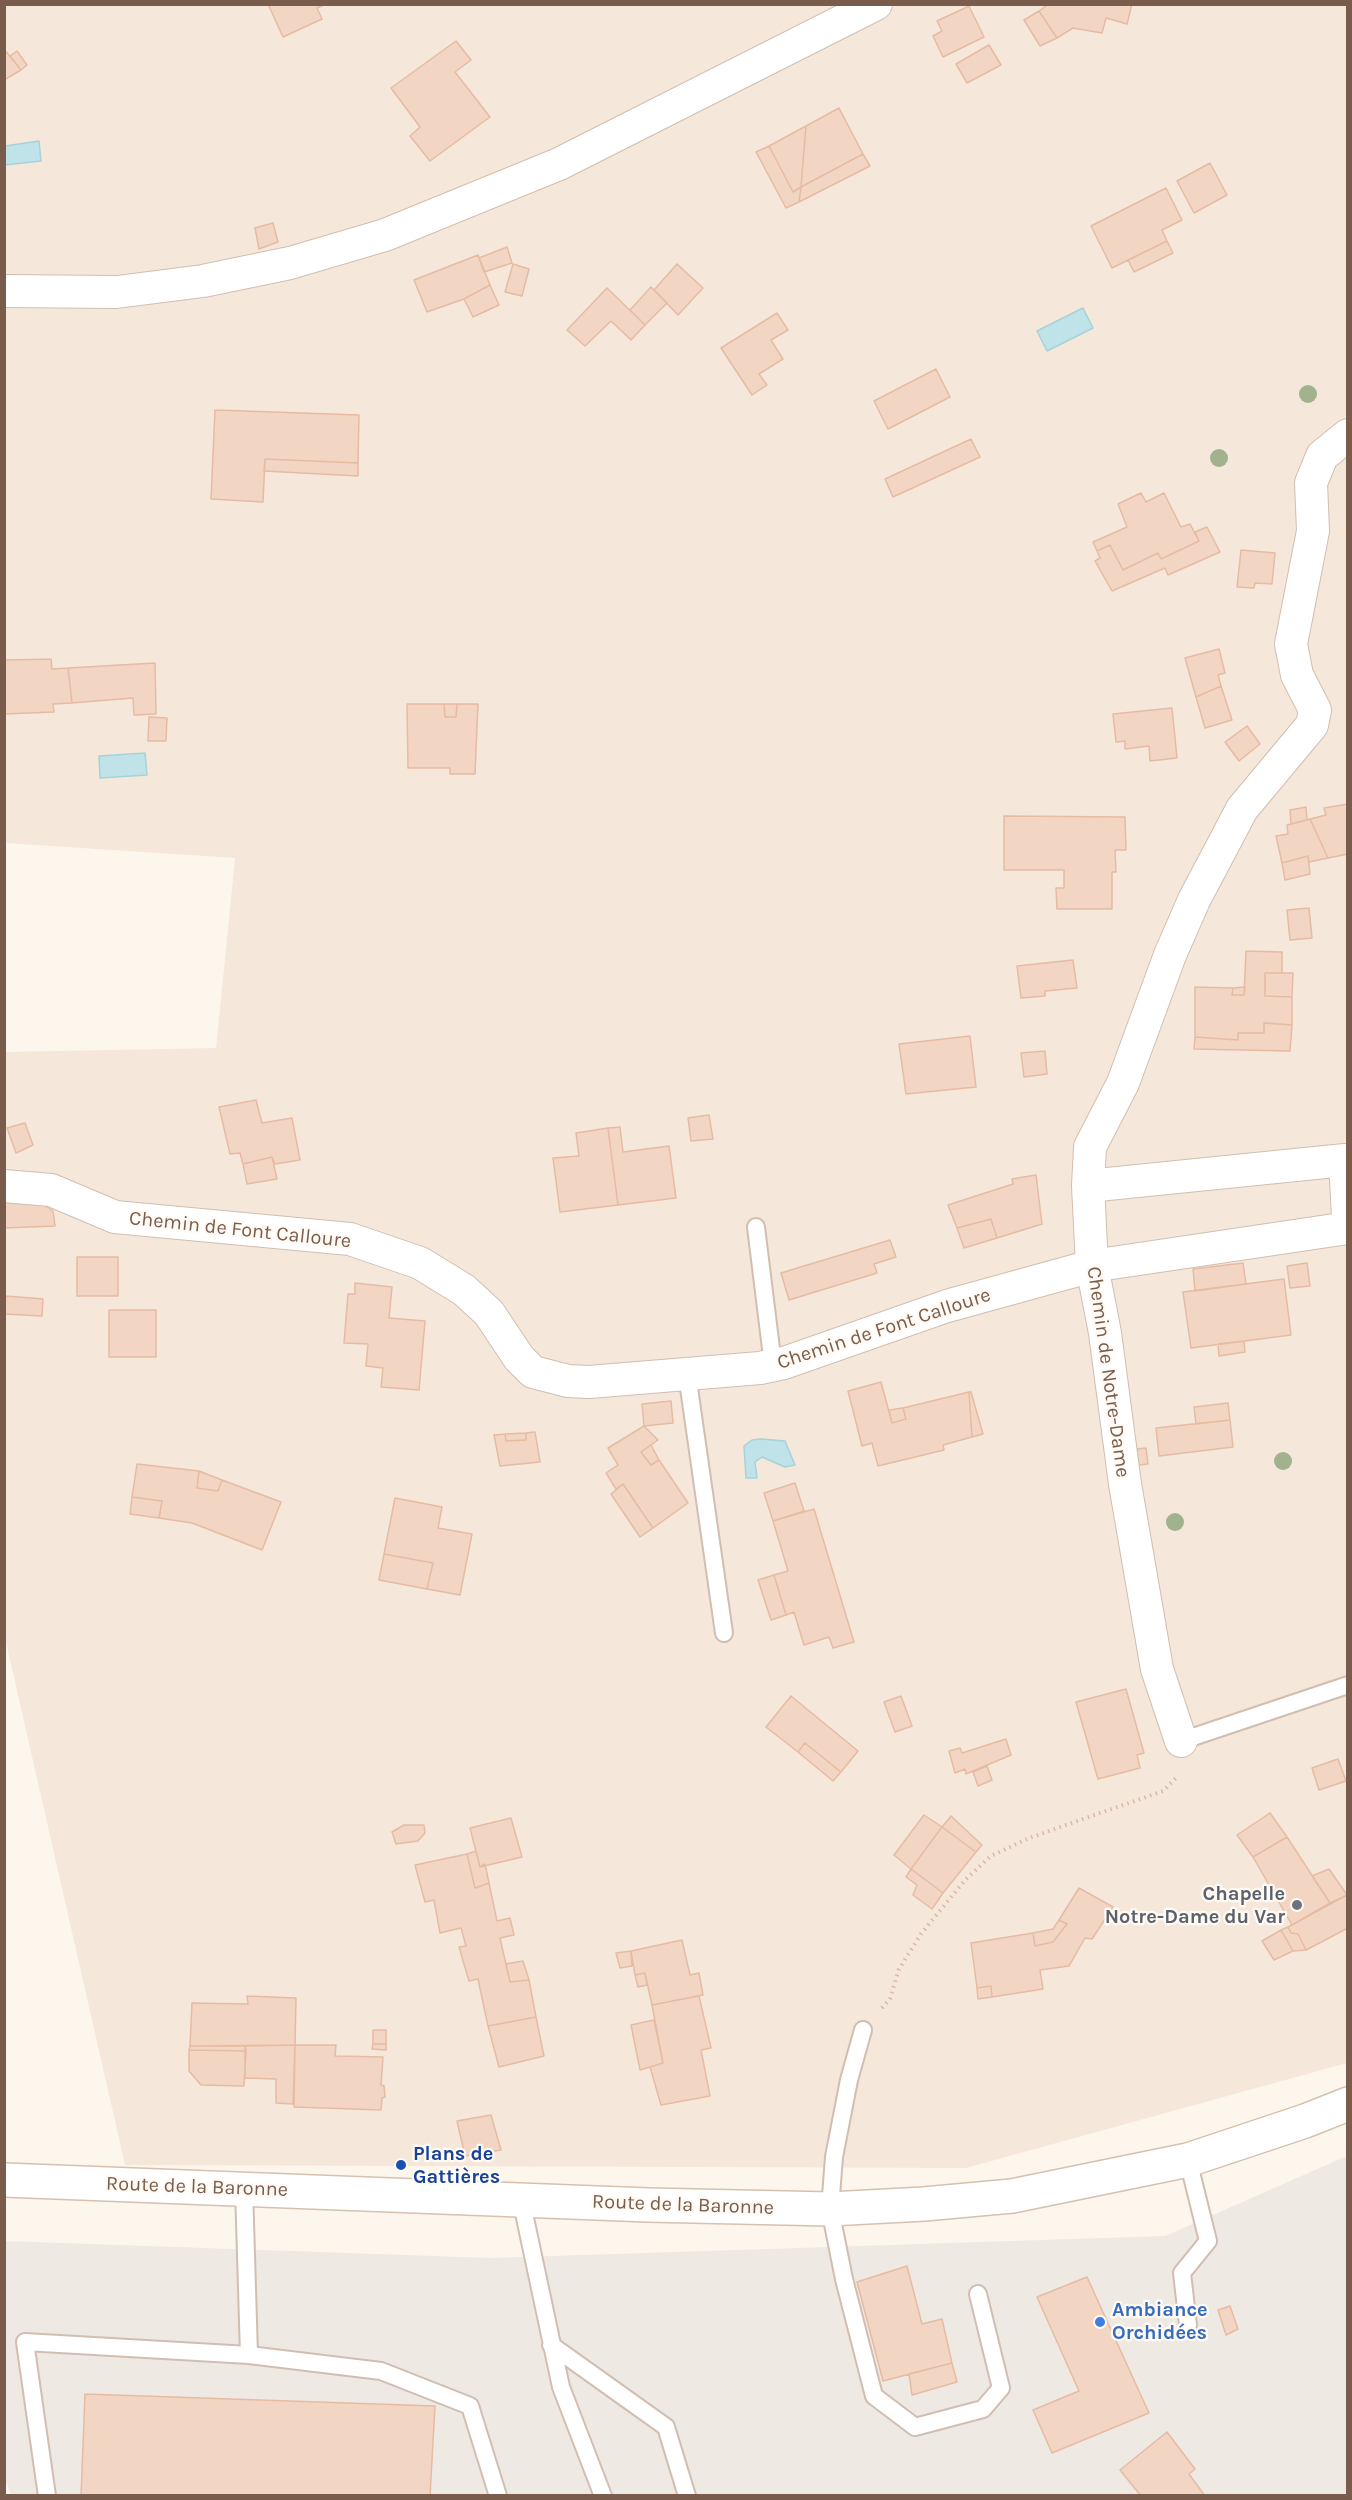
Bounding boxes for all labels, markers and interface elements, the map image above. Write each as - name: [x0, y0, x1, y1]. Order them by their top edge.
- street label: Chemin de Font Calloure: [128, 1206, 352, 1254]
- street label: Chemin de Notre-Dame: [1081, 1265, 1135, 1479]
- street label: Chemin de Font Calloure: [774, 1283, 994, 1375]
- place label: Chapelle Notre-Dame du Var: [1105, 1882, 1285, 1929]
- marker: Chapelle Notre-Dame du Var: [1290, 1898, 1304, 1912]
- place label: Plans de Gattières: [413, 2142, 500, 2189]
- marker: Plans de Gattières: [394, 2158, 408, 2172]
- street label: Route de la Baronne: [106, 2172, 288, 2202]
- street label: Route de la Baronne: [592, 2190, 774, 2220]
- place label: Ambiance Orchidées: [1112, 2298, 1208, 2345]
- marker: Ambiance Orchidées: [1093, 2315, 1107, 2329]

